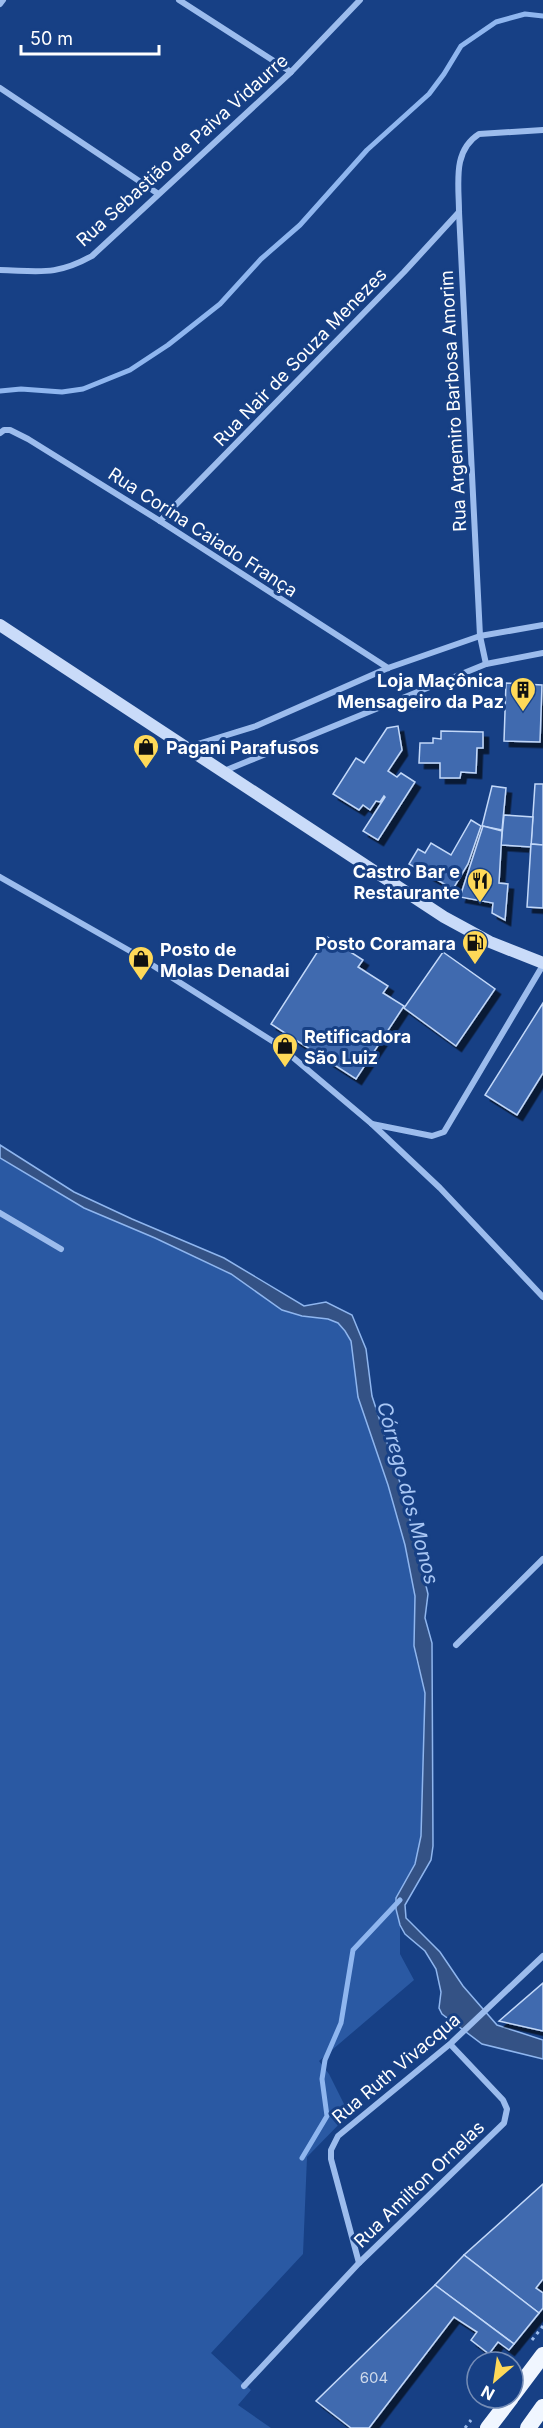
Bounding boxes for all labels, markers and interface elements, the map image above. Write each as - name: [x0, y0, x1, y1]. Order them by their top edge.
- scale bar: [21, 18, 159, 56]
- text: 50 m: [30, 28, 73, 49]
- street label: Rua Sebastião de Paiva Vidaurre: [72, 50, 292, 250]
- street label: Rua Nair de Souza Menezes: [209, 264, 391, 450]
- street label: Rua Argemiro Barbosa Amorim: [436, 270, 470, 532]
- street label: Rua Corina Caiado França: [104, 463, 302, 601]
- place label: Loja Maçônica Mensageiro da Paz: [337, 670, 504, 712]
- building icon: Loja Maçônica Mensageiro da Paz: [508, 675, 538, 713]
- shop icon: Pagani Parafusos: [131, 732, 161, 770]
- place label: Pagani Parafusos: [166, 737, 319, 758]
- place label: Castro Bar e Restaurante: [353, 861, 460, 903]
- restaurant icon: Castro Bar e Restaurante: [465, 866, 495, 904]
- fuel station icon: Posto Coramara: [460, 928, 490, 966]
- place label: Posto Coramara: [315, 933, 456, 954]
- place label: Posto de Molas Denadai: [160, 939, 290, 981]
- shop icon: Posto de Molas Denadai: [126, 944, 156, 982]
- place label: Retificadora São Luiz: [304, 1026, 411, 1068]
- shop icon: Retificadora São Luiz: [270, 1031, 300, 1069]
- water label: Córrego dos Monos: [372, 1399, 444, 1587]
- street label: Rua Ruth Vivacqua: [328, 2008, 464, 2128]
- street label: Rua Amilton Ornelas: [350, 2116, 488, 2252]
- north arrow: [465, 2350, 525, 2410]
- house number: 604: [360, 2368, 388, 2387]
- text: N: [478, 2381, 498, 2405]

